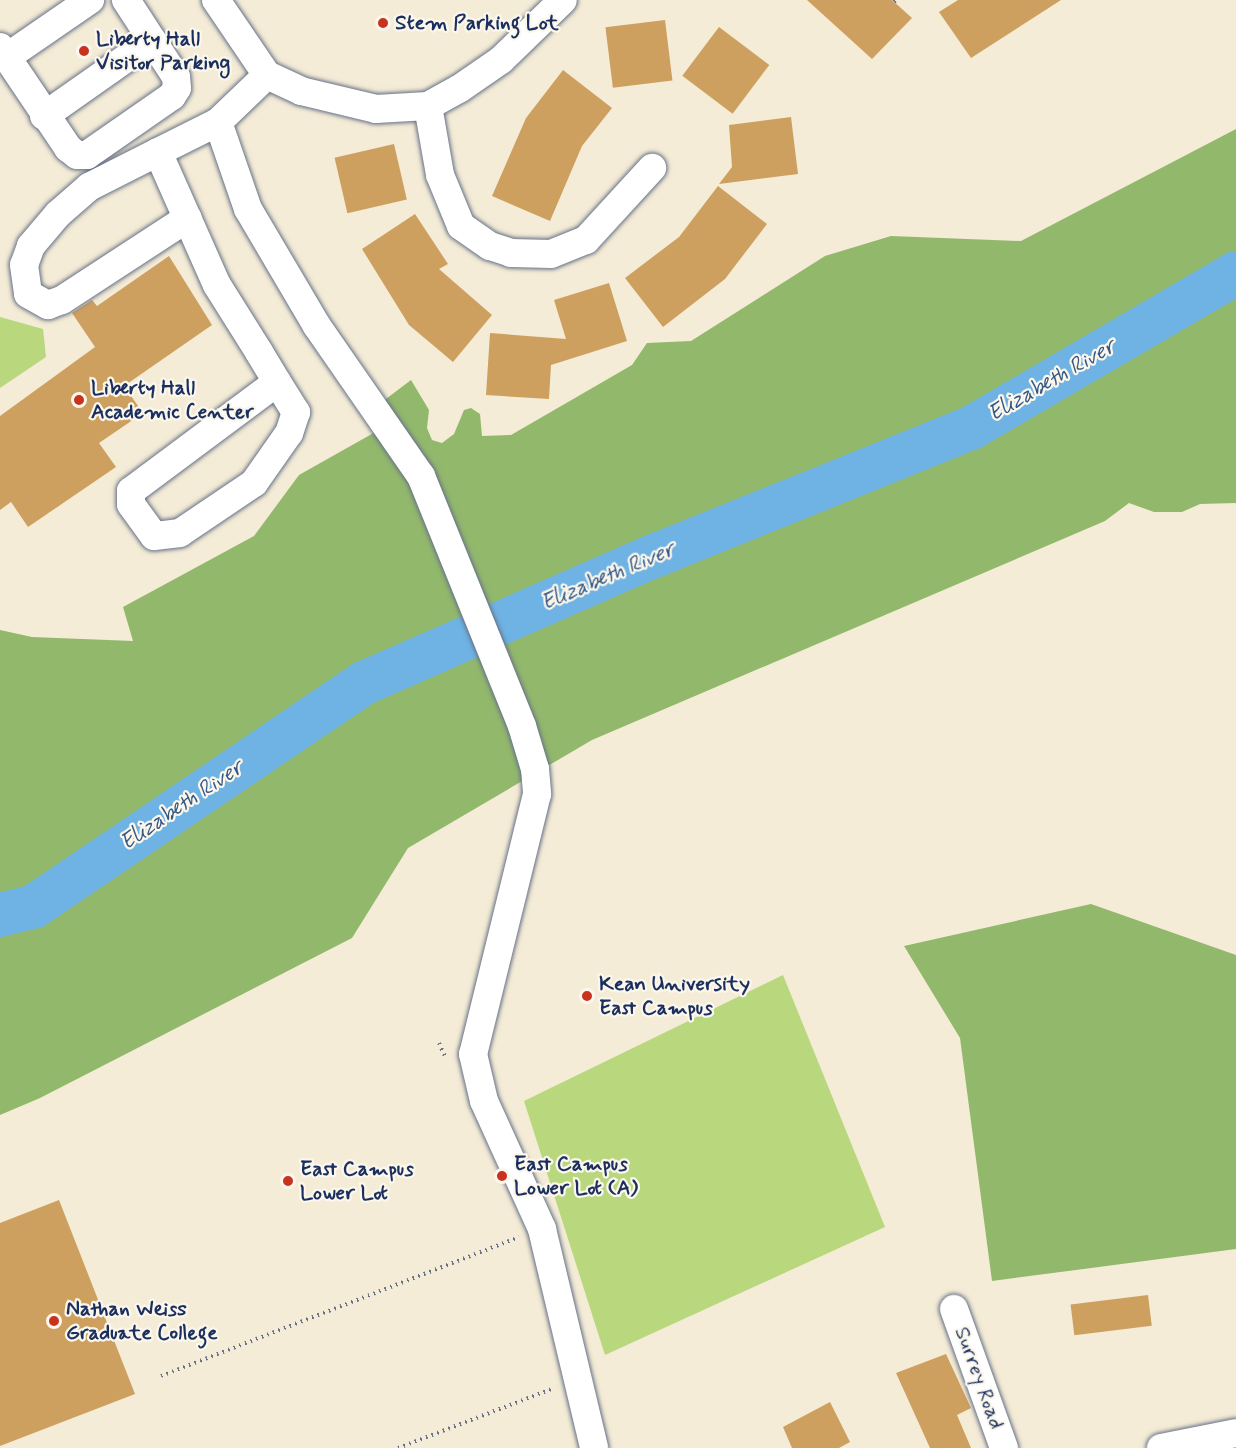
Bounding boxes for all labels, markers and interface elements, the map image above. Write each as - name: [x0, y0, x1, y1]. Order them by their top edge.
- place label: Stem Parking Lot: [395, 10, 554, 36]
- marker: Stem Parking Lot: [376, 16, 390, 30]
- place label: Liberty Hall Visitor Parking: [96, 26, 227, 76]
- marker: Liberty Hall Visitor Parking: [77, 44, 91, 58]
- water label: Elizabeth River: [984, 334, 1120, 428]
- place label: Liberty Hall Academic Center: [91, 375, 251, 425]
- marker: Liberty Hall Academic Center: [72, 393, 86, 407]
- water label: Elizabeth River: [537, 537, 679, 617]
- water label: Elizabeth River: [116, 755, 248, 857]
- place label: Kean University East Campus: [599, 971, 743, 1021]
- marker: Kean University East Campus: [580, 989, 594, 1003]
- place label: East Campus Lower Lot (A): [514, 1151, 639, 1201]
- place label: East Campus Lower Lot: [300, 1156, 414, 1206]
- marker: East Campus Lower Lot (A): [495, 1169, 509, 1183]
- marker: East Campus Lower Lot: [281, 1174, 295, 1188]
- place label: Nathan Weiss Graduate College: [66, 1296, 220, 1346]
- marker: Nathan Weiss Graduate College: [47, 1314, 61, 1328]
- street label: Surrey Road: [949, 1323, 1009, 1433]

